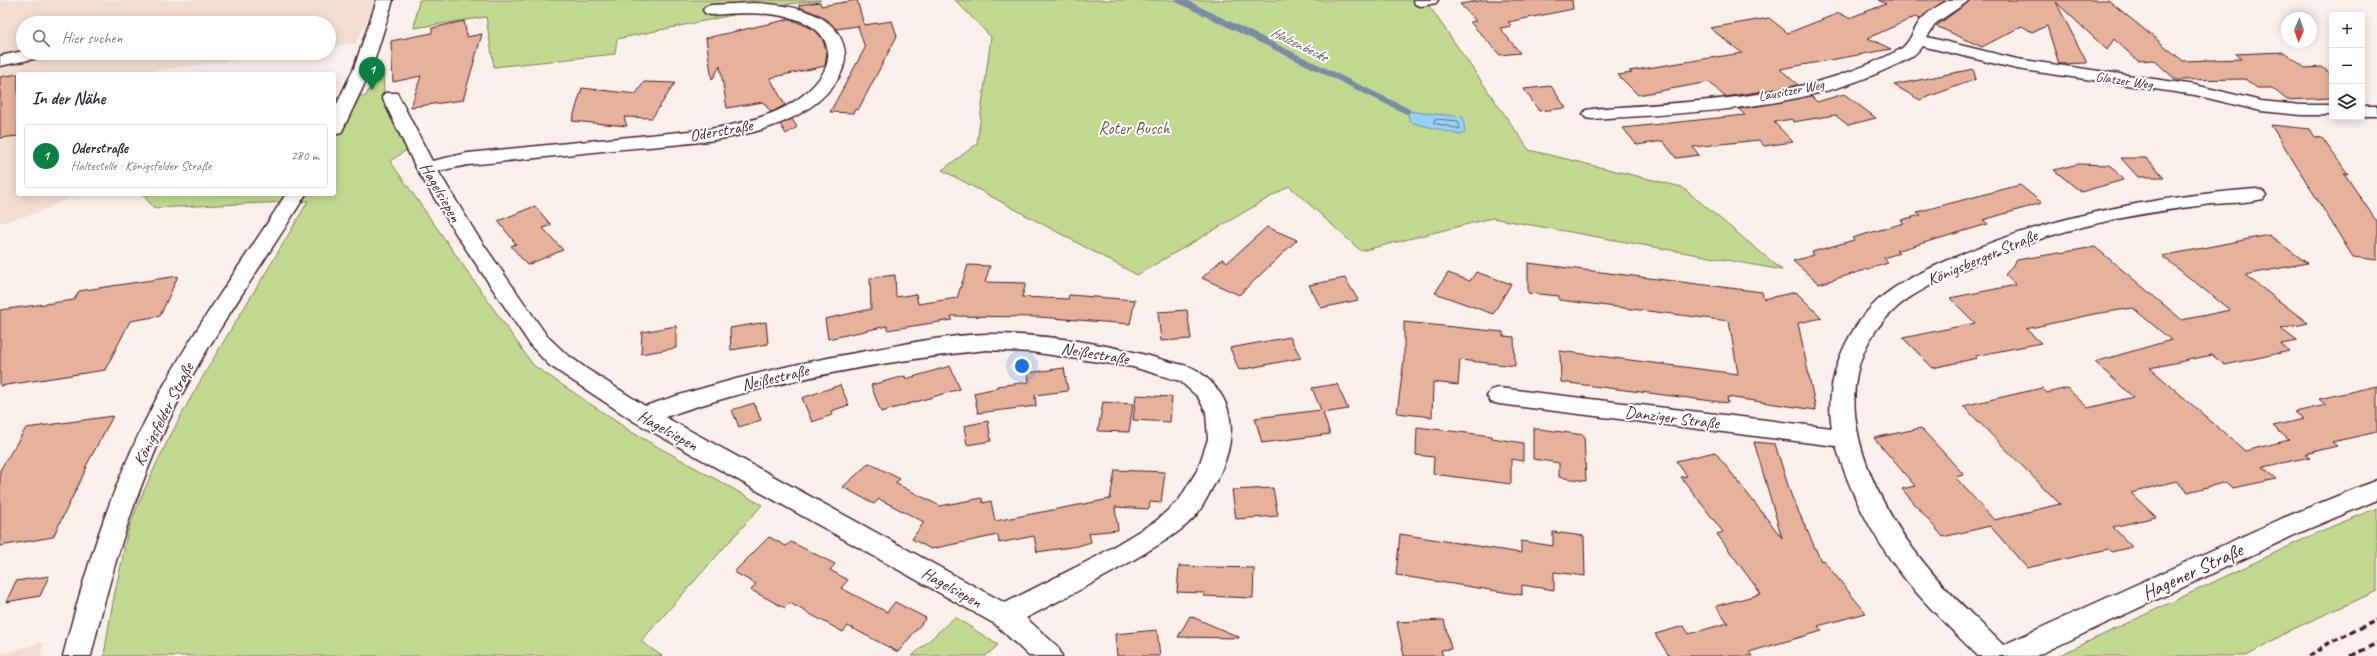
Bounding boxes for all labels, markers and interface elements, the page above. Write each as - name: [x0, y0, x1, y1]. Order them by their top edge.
- north arrow: [2281, 12, 2317, 48]
- map controls: [2329, 12, 2365, 120]
- button: +: [2329, 12, 2365, 48]
- search box: [16, 16, 336, 60]
- water label: Halzenbecke: [1267, 23, 1332, 67]
- icon: search: [30, 27, 52, 49]
- text: Hier suchen: [62, 29, 122, 48]
- button: −: [2329, 48, 2365, 84]
- pin: 1: [359, 57, 385, 90]
- street label: Glatzer Weg: [2094, 68, 2154, 93]
- street label: Lausitzer Weg: [1757, 76, 1826, 105]
- button: layers: [2329, 84, 2365, 120]
- text: In der Nähe: [32, 88, 105, 109]
- street label: Oderstraße: [688, 114, 756, 146]
- park label: Roter Busch: [1099, 118, 1171, 139]
- text: Oderstraße: [71, 139, 128, 158]
- text: 1: [43, 148, 49, 164]
- text: 280 m: [291, 148, 319, 164]
- text: Haltestelle · Königsfelder Straße: [71, 158, 211, 174]
- street label: Hagelsiepen: [415, 159, 466, 226]
- street label: Königsberger Straße: [1924, 224, 2042, 290]
- street label: Neißestraße: [1060, 338, 1132, 369]
- your location: [1012, 356, 1032, 376]
- street label: Königsfelder Straße: [129, 358, 199, 469]
- street label: Neißestraße: [740, 359, 812, 395]
- street label: Danziger Straße: [1624, 401, 1722, 434]
- street label: Hagelsiepen: [634, 405, 702, 456]
- street label: Hagener Straße: [2138, 537, 2248, 606]
- street label: Hagelsiepen: [918, 562, 986, 613]

